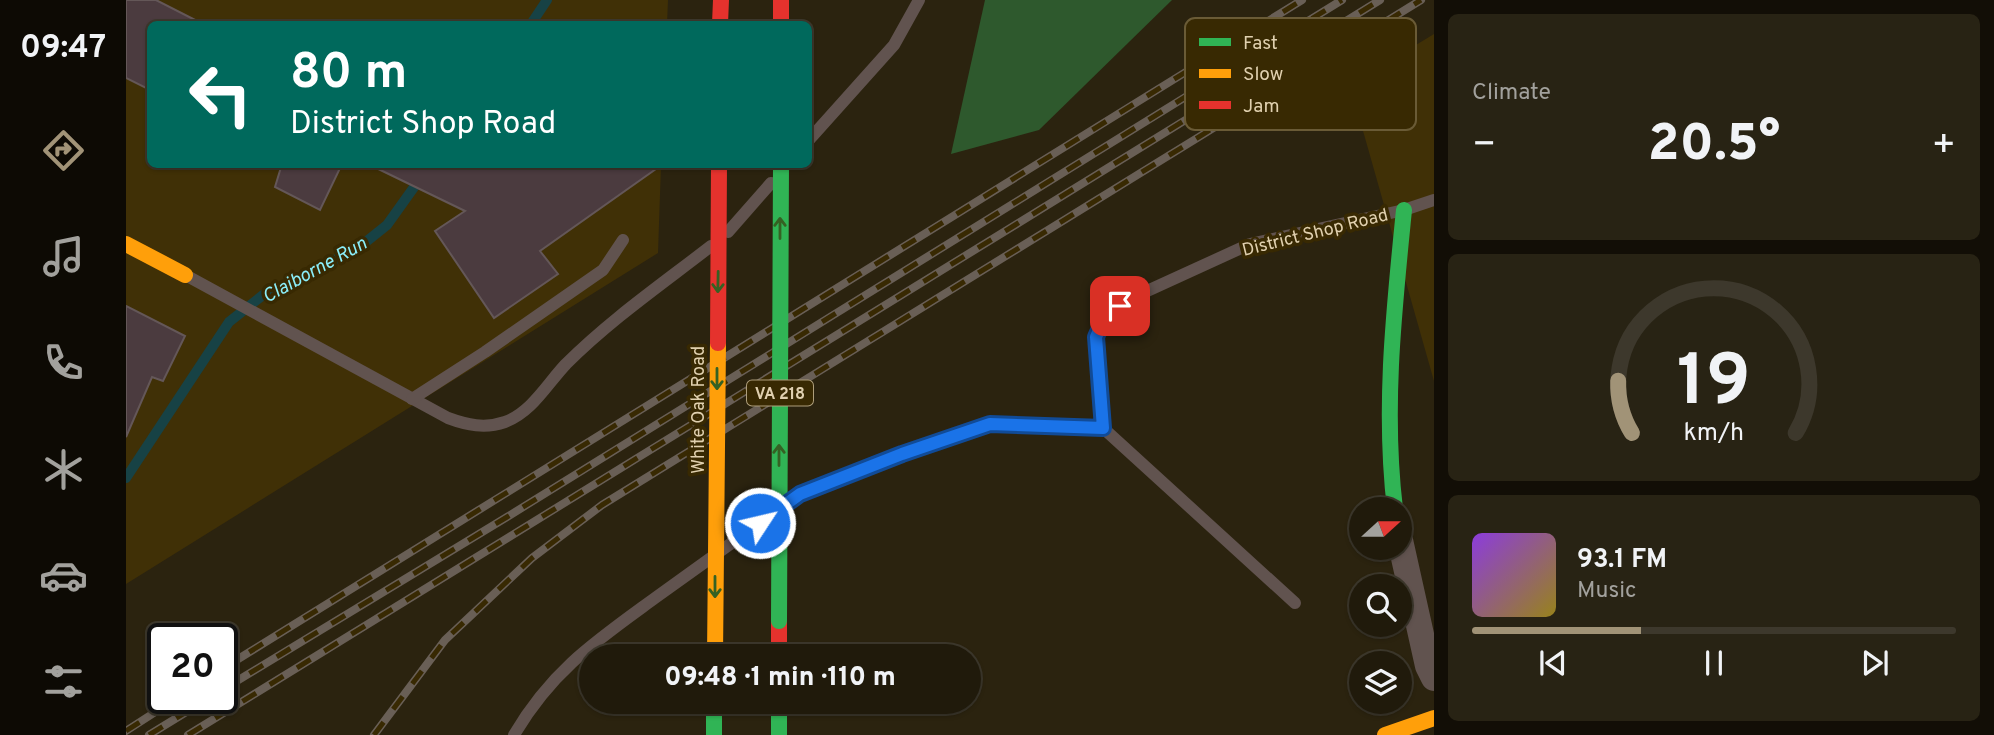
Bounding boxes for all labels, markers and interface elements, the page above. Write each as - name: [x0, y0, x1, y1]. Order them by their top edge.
- legend: [1185, 18, 1416, 130]
- text: 09:47: [20, 29, 106, 69]
- text: Fast: [1243, 32, 1278, 56]
- text: 80 m: [290, 44, 407, 106]
- icon: left: [175, 49, 266, 140]
- text: Slow: [1243, 63, 1283, 87]
- text: Climate: [1472, 79, 1551, 108]
- text: Jam: [1243, 95, 1280, 119]
- text: District Shop Road: [290, 105, 556, 145]
- text: 20.5°: [1648, 113, 1780, 179]
- text: −: [1472, 122, 1497, 171]
- text: +: [1931, 122, 1956, 171]
- icon: directions: [39, 126, 88, 175]
- street label: District Shop Road: [1240, 204, 1391, 263]
- one-way arrow: [773, 216, 787, 239]
- icon: music: [39, 232, 88, 281]
- water label: Claiborne Run: [259, 232, 372, 309]
- one-way arrow: [711, 270, 725, 293]
- pin: [1090, 276, 1150, 336]
- icon: arrive: [1101, 287, 1139, 325]
- icon: phone: [39, 338, 88, 387]
- text: 19: [1677, 340, 1751, 432]
- street label: White Oak Road: [688, 346, 711, 474]
- one-way arrow: [710, 367, 724, 390]
- road number: VA 218: [747, 380, 813, 406]
- text: km/h: [1684, 418, 1744, 450]
- one-way arrow: [772, 444, 786, 467]
- icon: climate: [39, 445, 88, 494]
- position arrow: [723, 486, 797, 560]
- north arrow: [1349, 497, 1412, 560]
- map controls: [1349, 497, 1412, 714]
- text: 93.1 FM: [1577, 544, 1667, 577]
- icon: car: [39, 551, 88, 600]
- button: search: [1349, 574, 1412, 637]
- one-way arrow: [709, 575, 722, 598]
- text: Music: [1577, 577, 1637, 606]
- speed limit sign: 20: [147, 623, 238, 714]
- icon: previous: [1534, 644, 1572, 682]
- icon: pause: [1695, 644, 1733, 682]
- icon: next: [1856, 644, 1894, 682]
- button: layers: [1349, 651, 1412, 714]
- icon: filters: [39, 657, 88, 706]
- text: 09:48 · 1 min · 110 m: [664, 662, 896, 695]

